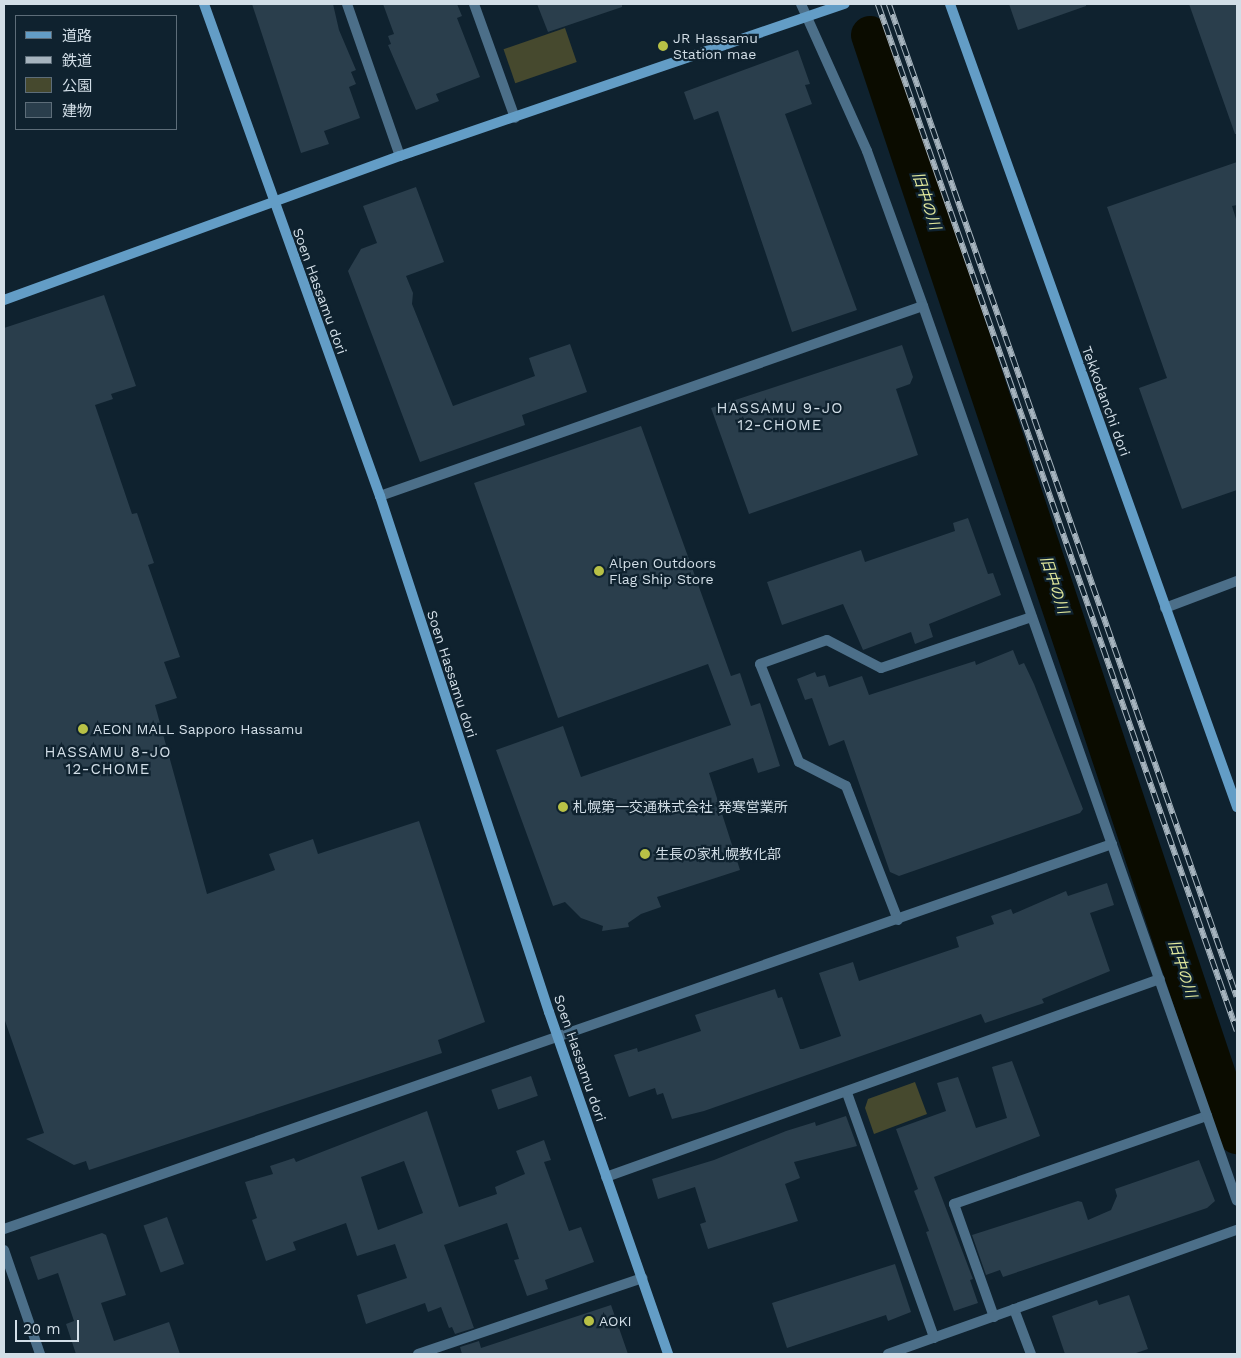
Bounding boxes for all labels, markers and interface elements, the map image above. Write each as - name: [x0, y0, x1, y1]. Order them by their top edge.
- legend: [15, 15, 178, 130]
- text: 道路: [62, 27, 92, 45]
- place label: JR Hassamu Station mae: [673, 30, 758, 62]
- marker: JR Hassamu Station mae: [657, 40, 669, 52]
- text: 鉄道: [62, 52, 92, 70]
- text: 公園: [62, 77, 92, 95]
- text: 建物: [62, 102, 92, 120]
- water label: 旧中の川: [908, 170, 944, 232]
- street label: Soen Hassamu dori: [289, 226, 351, 356]
- street label: Tekkodanchi dori: [1078, 344, 1134, 458]
- district label: HASSAMU 9-JO 12-CHOME: [715, 399, 845, 434]
- water label: 旧中の川: [1036, 554, 1072, 616]
- place label: Alpen Outdoors Flag Ship Store: [609, 555, 716, 588]
- marker: Alpen Outdoors Flag Ship Store: [593, 565, 605, 577]
- street label: Soen Hassamu dori: [423, 608, 481, 740]
- place label: AEON MALL Sapporo Hassamu: [93, 721, 303, 737]
- marker: AEON MALL Sapporo Hassamu: [77, 723, 89, 735]
- district label: HASSAMU 8-JO 12-CHOME: [43, 743, 173, 778]
- place label: 札幌第一交通株式会社 発寒営業所: [573, 799, 788, 815]
- marker: 札幌第一交通株式会社 発寒営業所: [557, 801, 569, 813]
- place label: 生長の家札幌教化部: [655, 846, 781, 862]
- marker: 生長の家札幌教化部: [639, 848, 651, 860]
- water label: 旧中の川: [1164, 938, 1200, 1000]
- street label: Soen Hassamu dori: [550, 992, 610, 1124]
- scale bar: [18, 1310, 81, 1342]
- place label: AOKI: [599, 1313, 632, 1329]
- marker: AOKI: [583, 1315, 595, 1327]
- text: 20 m: [23, 1320, 61, 1338]

